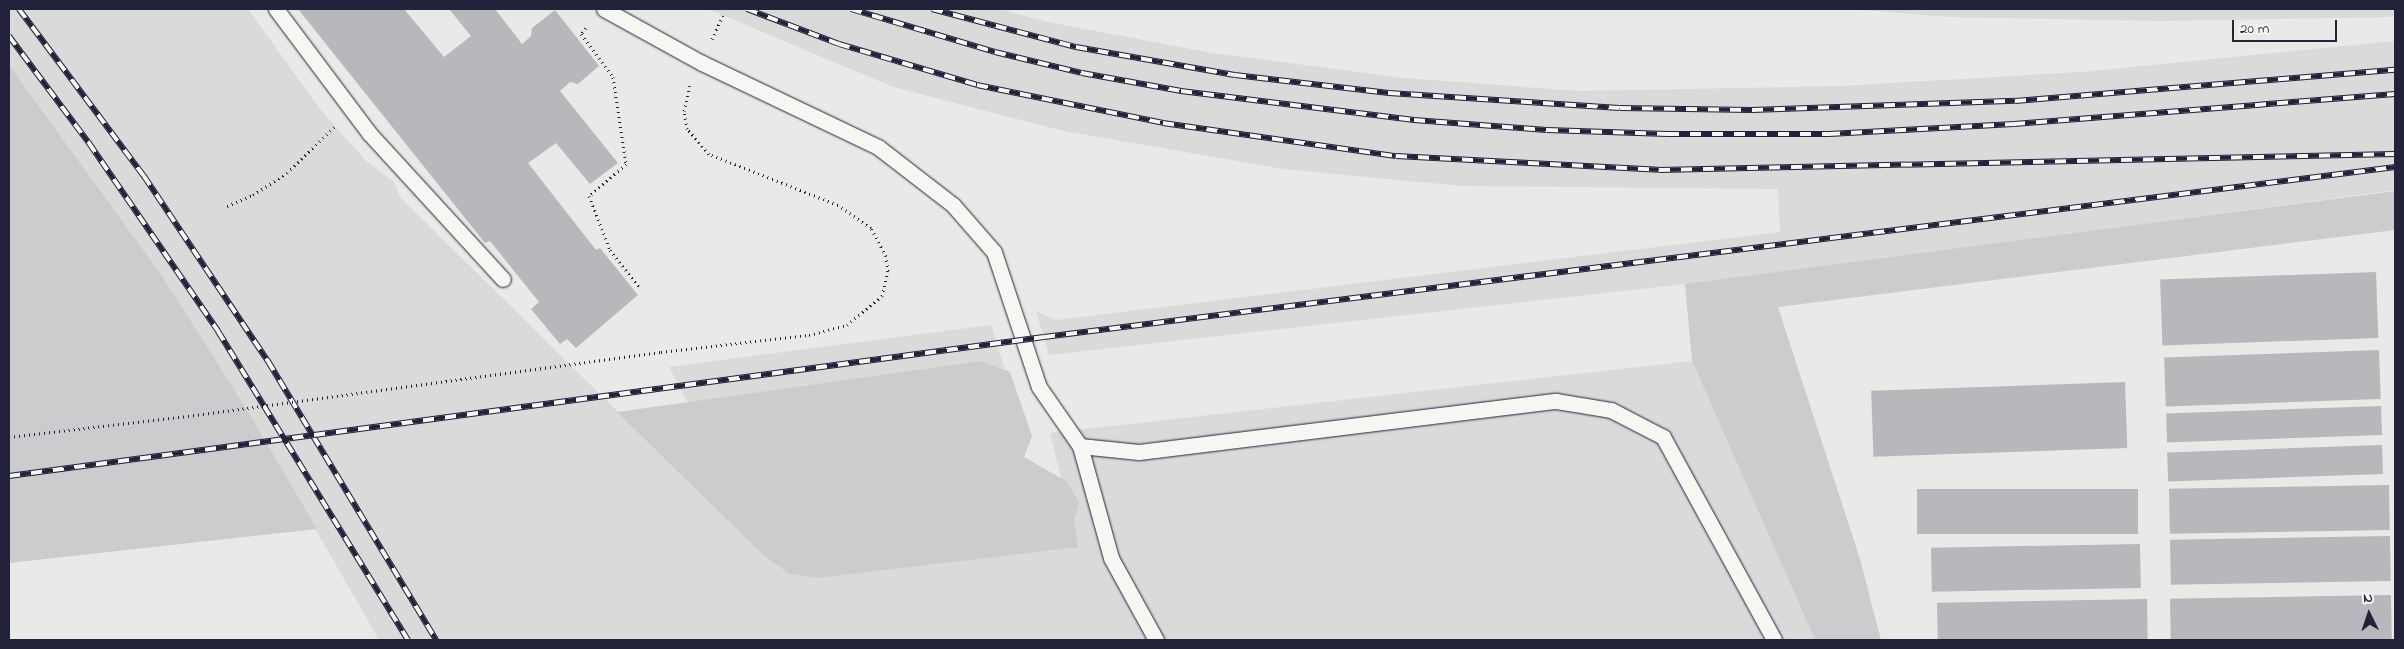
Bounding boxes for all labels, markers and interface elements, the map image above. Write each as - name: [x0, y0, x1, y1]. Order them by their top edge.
- scale bar: [2234, 10, 2339, 42]
- text: 20 m: [2240, 18, 2269, 40]
- text: N: [2362, 588, 2373, 609]
- north arrow: [2344, 589, 2394, 639]

